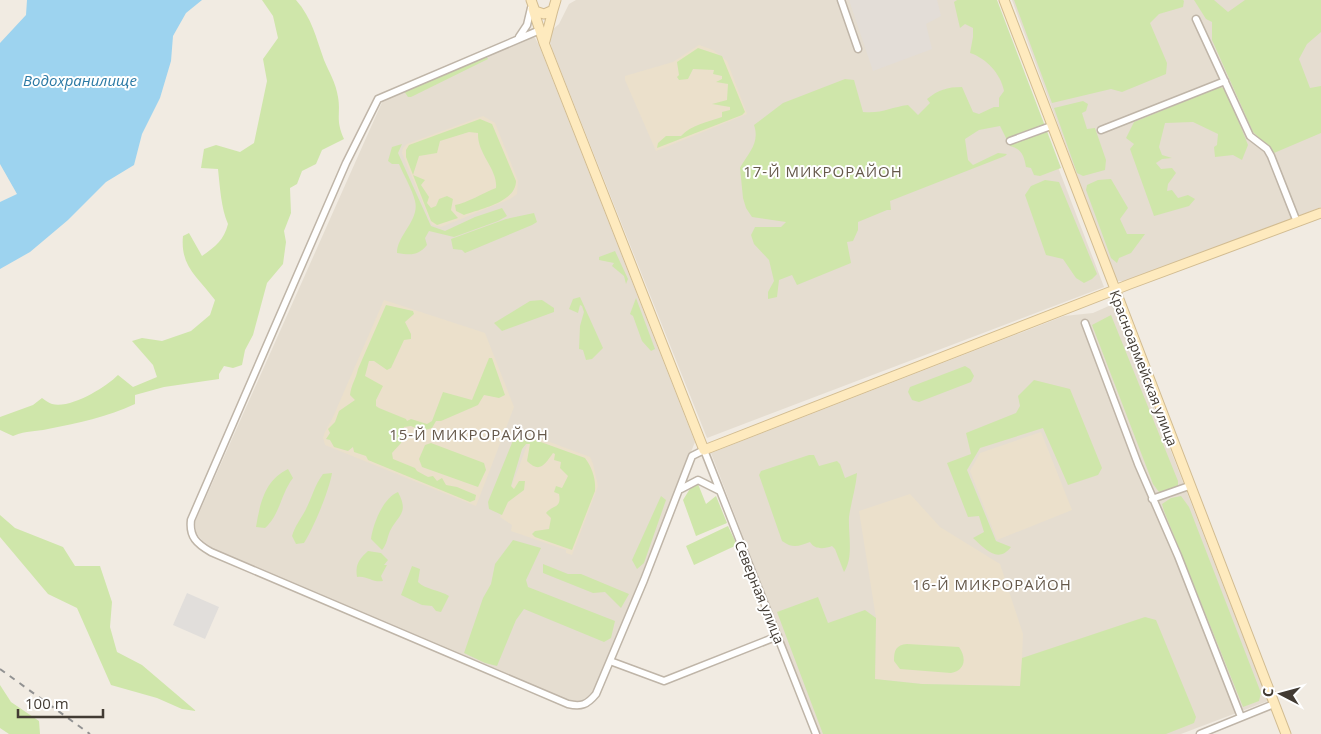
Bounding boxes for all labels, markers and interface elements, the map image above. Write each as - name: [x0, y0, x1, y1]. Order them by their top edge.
- water label: Водохранилище: [23, 70, 137, 90]
- district label: 17-Й МИКРОРАЙОН: [743, 161, 903, 181]
- street label: Красноармейская улица: [1105, 287, 1183, 449]
- district label: 15-Й МИКРОРАЙОН: [389, 424, 549, 444]
- street label: Северная улица: [731, 538, 789, 646]
- district label: 16-Й МИКРОРАЙОН: [912, 574, 1072, 594]
- north arrow: [1256, 669, 1306, 719]
- scale bar: [18, 686, 102, 718]
- text: С: [1258, 687, 1277, 698]
- text: 100 m: [25, 693, 69, 713]

